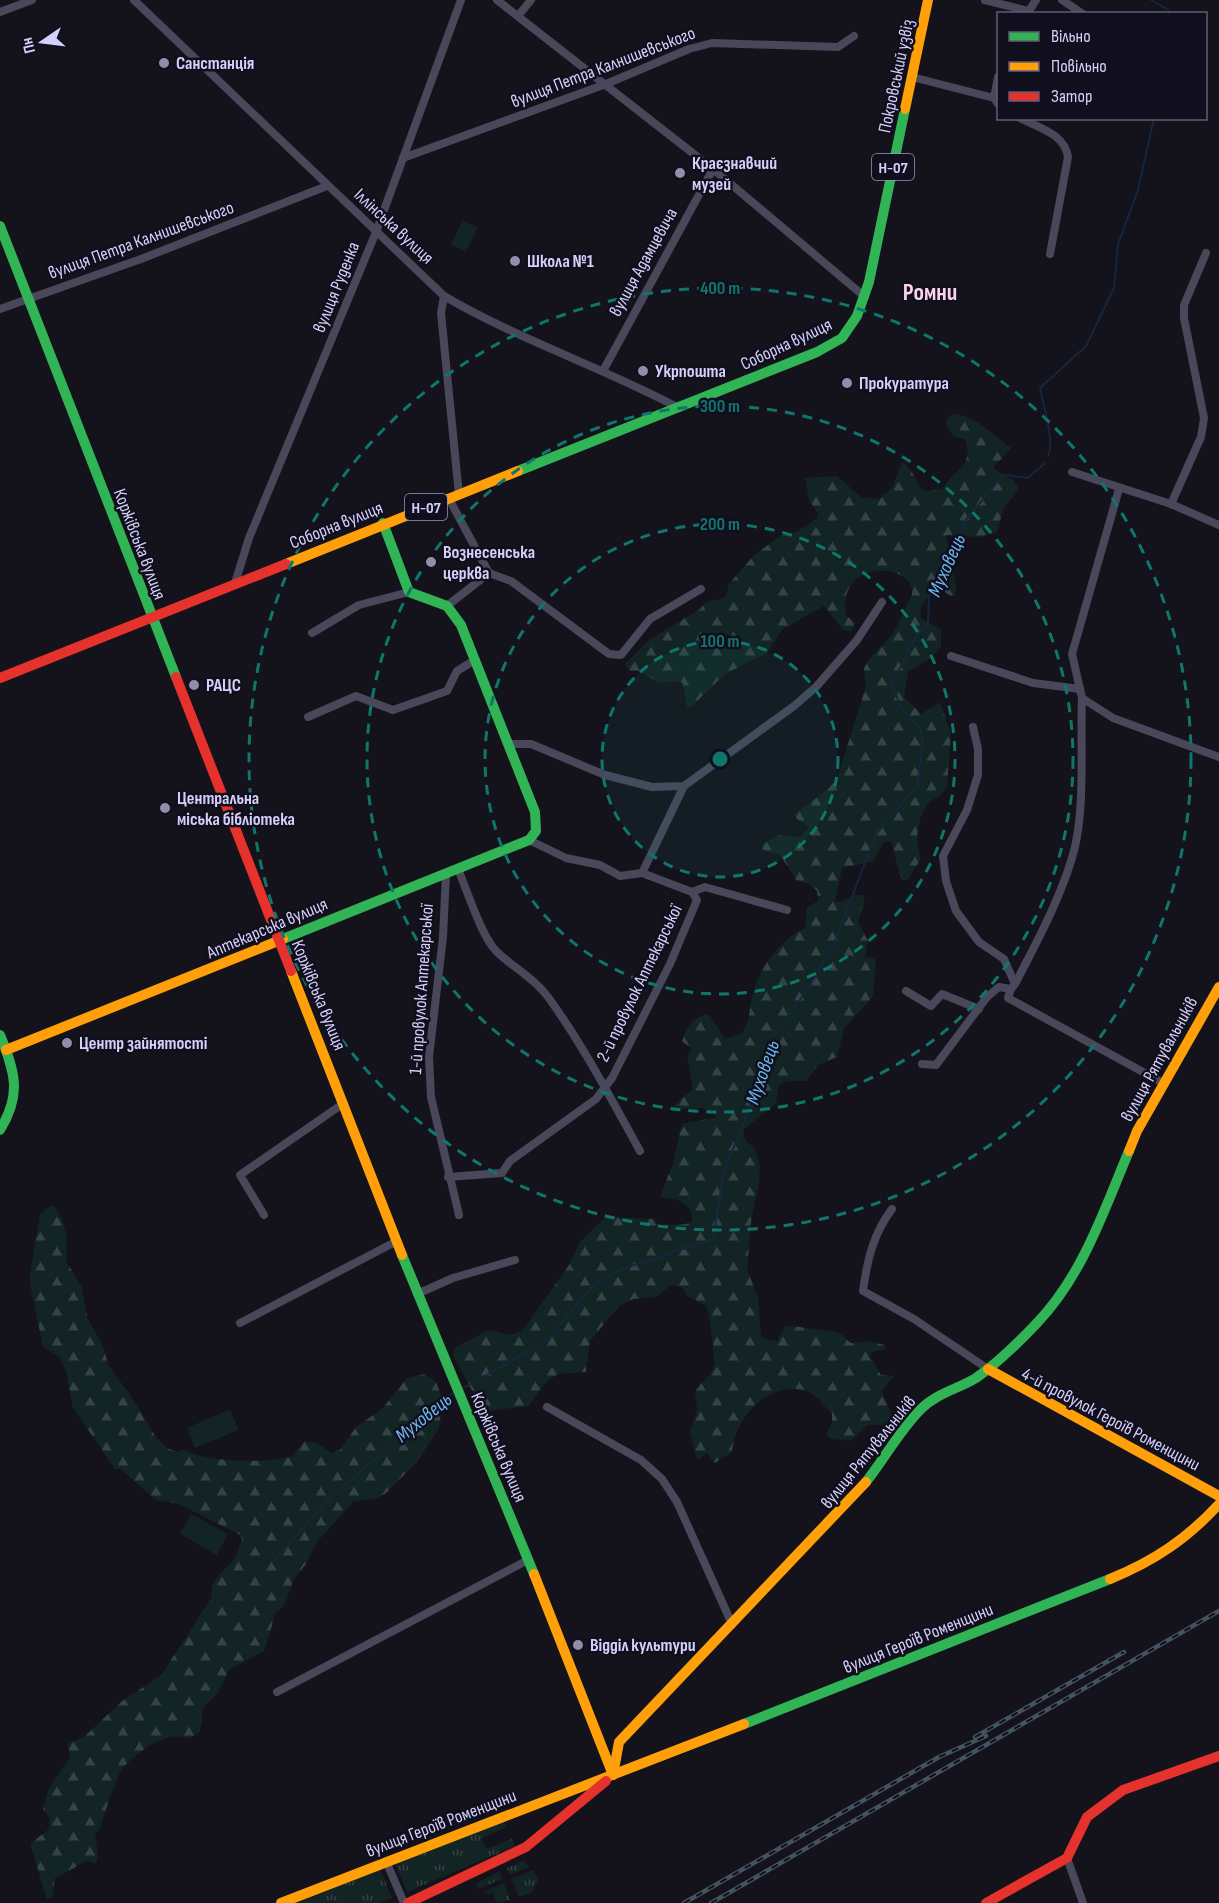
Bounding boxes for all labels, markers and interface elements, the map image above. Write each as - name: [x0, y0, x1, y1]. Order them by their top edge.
- north arrow: [12, 12, 72, 72]
- legend: [997, 12, 1207, 120]
- street label: Покровський узвіз: [874, 17, 919, 135]
- street label: вулиця Петра Калнишевського: [508, 23, 698, 112]
- text: Вільно: [1051, 26, 1091, 47]
- text: Пн: [18, 35, 40, 55]
- place label: Санстанція: [176, 53, 254, 74]
- marker: Санстанція: [157, 56, 171, 70]
- text: Повільно: [1051, 56, 1107, 77]
- text: Затор: [1051, 86, 1092, 107]
- place label: Краєзнавчий музей: [692, 153, 777, 195]
- road number: Н-07: [872, 154, 914, 180]
- marker: Краєзнавчий музей: [673, 166, 687, 180]
- street label: Іллінська вулиця: [350, 184, 438, 269]
- street label: вулиця Петра Калнишевського: [46, 197, 237, 284]
- street label: вулиця Адамцевича: [605, 204, 682, 320]
- street label: вулиця Руденка: [309, 239, 364, 336]
- place label: Школа №1: [527, 251, 594, 272]
- marker: Школа №1: [508, 254, 522, 268]
- text: 400 m: [700, 278, 740, 299]
- district label: Ромни: [903, 278, 957, 307]
- street label: Соборна вулиця: [737, 314, 835, 375]
- place label: Укрпошта: [655, 361, 726, 382]
- marker: Укрпошта: [636, 364, 650, 378]
- place label: Прокуратура: [859, 373, 949, 394]
- marker: Прокуратура: [840, 376, 854, 390]
- text: 300 m: [700, 396, 740, 417]
- street label: Коржівська вулиця: [109, 486, 170, 603]
- road number: Н-07: [405, 494, 447, 520]
- street label: Соборна вулиця: [287, 497, 386, 554]
- text: 200 m: [700, 514, 740, 535]
- water label: Муховець: [922, 530, 971, 601]
- place label: Вознесенська церква: [443, 542, 535, 584]
- marker: Вознесенська церква: [424, 555, 438, 569]
- text: 100 m: [701, 631, 740, 652]
- place label: РАЦС: [206, 675, 241, 696]
- marker: РАЦС: [187, 678, 201, 692]
- centre of rings: [710, 749, 730, 769]
- place label: Центральна міська бібліотека: [177, 788, 295, 830]
- marker: Центральна міська бібліотека: [158, 801, 172, 815]
- street label: Аптекарська вулиця: [203, 894, 331, 964]
- street label: 2-й провулок Аптекарської: [592, 901, 687, 1065]
- street label: 1-й провулок Аптекарської: [405, 902, 438, 1075]
- street label: Коржівська вулиця: [287, 937, 350, 1053]
- street label: вулиця Рятувальників: [1117, 993, 1202, 1125]
- place label: Центр зайнятості: [79, 1033, 207, 1054]
- marker: Центр зайнятості: [60, 1036, 74, 1050]
- water label: Муховець: [741, 1037, 785, 1108]
- street label: 4-й провулок Героїв Роменщини: [1018, 1363, 1204, 1475]
- water label: Муховець: [390, 1387, 457, 1448]
- street label: Коржівська вулиця: [466, 1389, 531, 1505]
- street label: вулиця Рятувальників: [816, 1392, 920, 1513]
- street label: вулиця Героїв Роменщини: [840, 1599, 996, 1678]
- place label: Відділ культури: [590, 1635, 696, 1656]
- marker: Відділ культури: [571, 1638, 585, 1652]
- street label: вулиця Героїв Роменщини: [363, 1785, 519, 1862]

